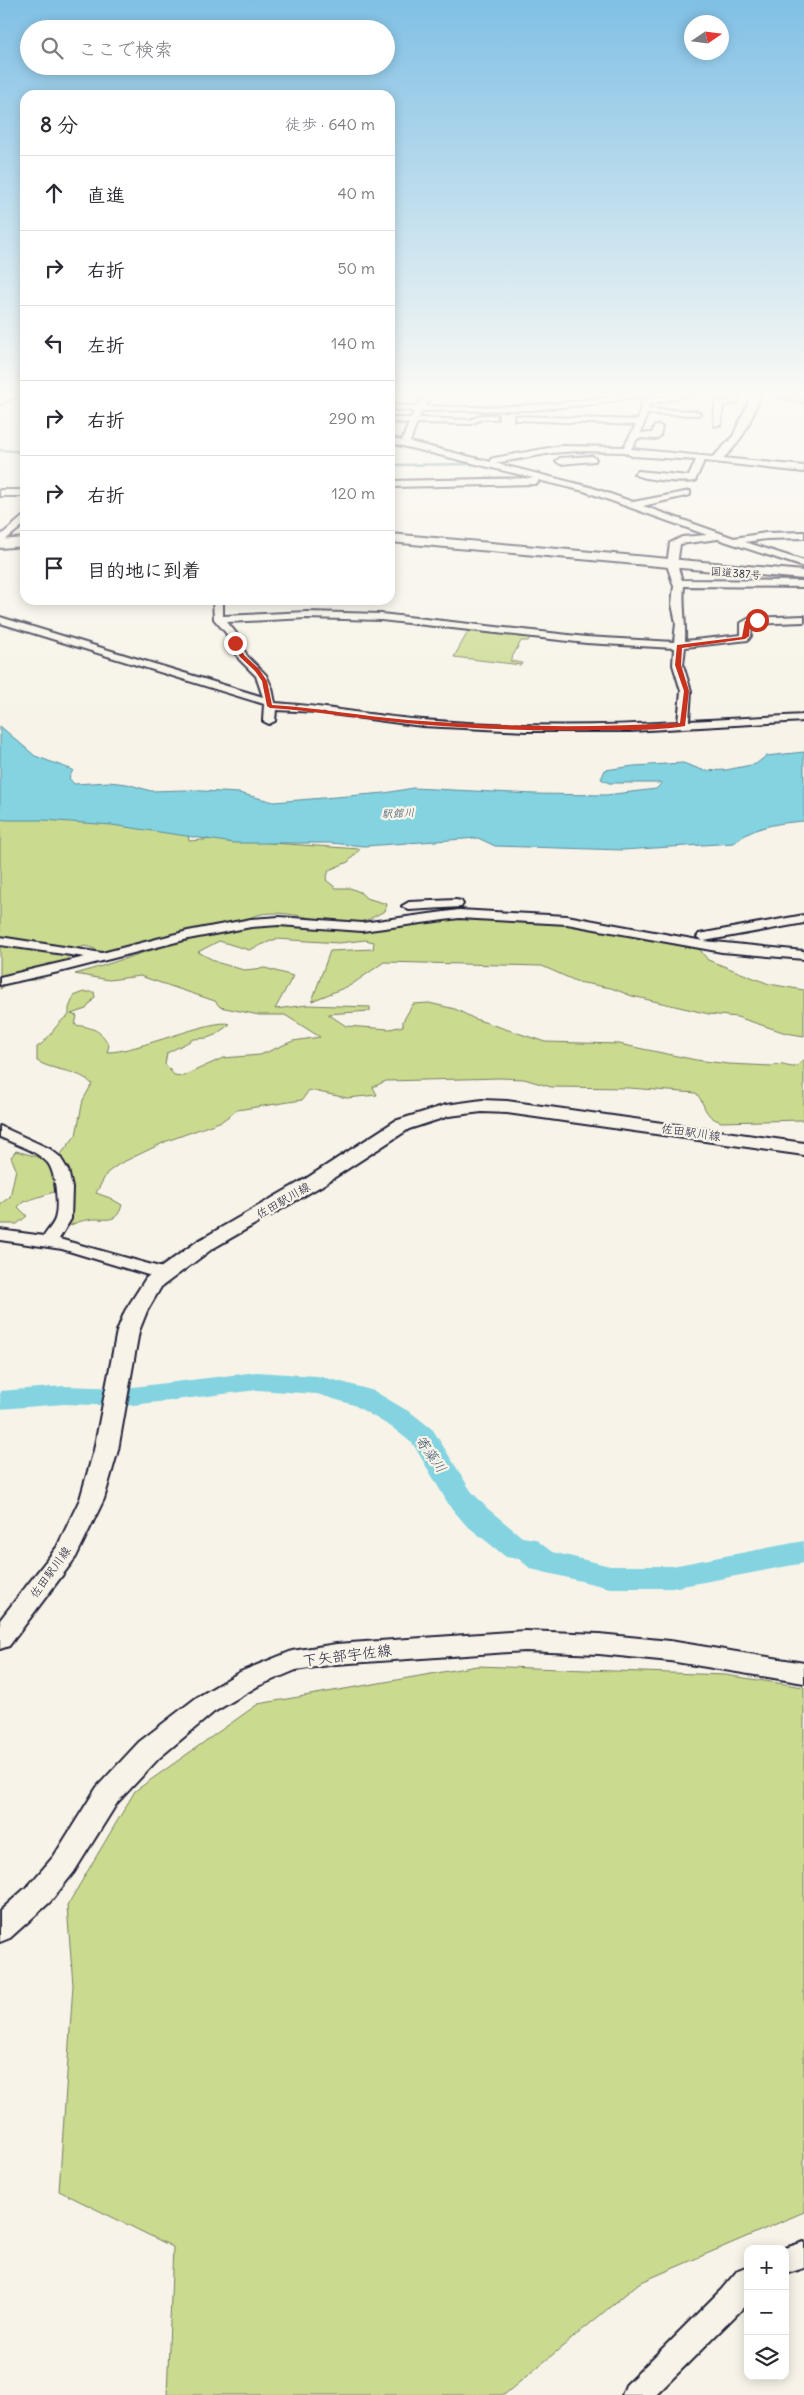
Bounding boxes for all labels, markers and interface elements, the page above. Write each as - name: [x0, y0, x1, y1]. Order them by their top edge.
- north arrow: [684, 15, 729, 60]
- search box: [20, 20, 395, 75]
- icon: search: [38, 34, 66, 62]
- text: ここで検索: [78, 37, 173, 61]
- text: 8 分: [40, 111, 78, 138]
- text: 徒歩 · 640 m: [285, 114, 375, 134]
- icon: ahead: [40, 179, 68, 207]
- text: 直進: [87, 183, 125, 207]
- text: 40 m: [337, 183, 375, 203]
- icon: right: [40, 254, 68, 282]
- text: 右折: [87, 258, 125, 282]
- text: 50 m: [337, 258, 375, 278]
- icon: left: [40, 329, 68, 357]
- text: 左折: [87, 333, 125, 357]
- text: 140 m: [331, 333, 375, 353]
- icon: right: [40, 404, 68, 432]
- text: 右折: [87, 408, 125, 432]
- text: 290 m: [329, 408, 375, 428]
- icon: right: [40, 479, 68, 507]
- text: 右折: [87, 483, 125, 507]
- text: 120 m: [332, 483, 375, 503]
- icon: arrive: [40, 554, 68, 582]
- text: 目的地に到着: [87, 558, 201, 582]
- street label: 国道387号: [710, 564, 762, 582]
- route start: [746, 609, 769, 632]
- route end: [224, 632, 247, 655]
- water label: 駅館川: [381, 805, 415, 821]
- street label: 佐田駅川線: [660, 1120, 722, 1144]
- street label: 佐田駅川線: [253, 1179, 313, 1221]
- water label: 寄藻川: [412, 1432, 450, 1476]
- street label: 佐田駅川線: [26, 1543, 74, 1601]
- street label: 下矢部宇佐線: [301, 1640, 393, 1670]
- map controls: [744, 2245, 789, 2380]
- button: +: [744, 2245, 789, 2290]
- button: −: [744, 2290, 789, 2335]
- button: layers: [744, 2335, 789, 2380]

